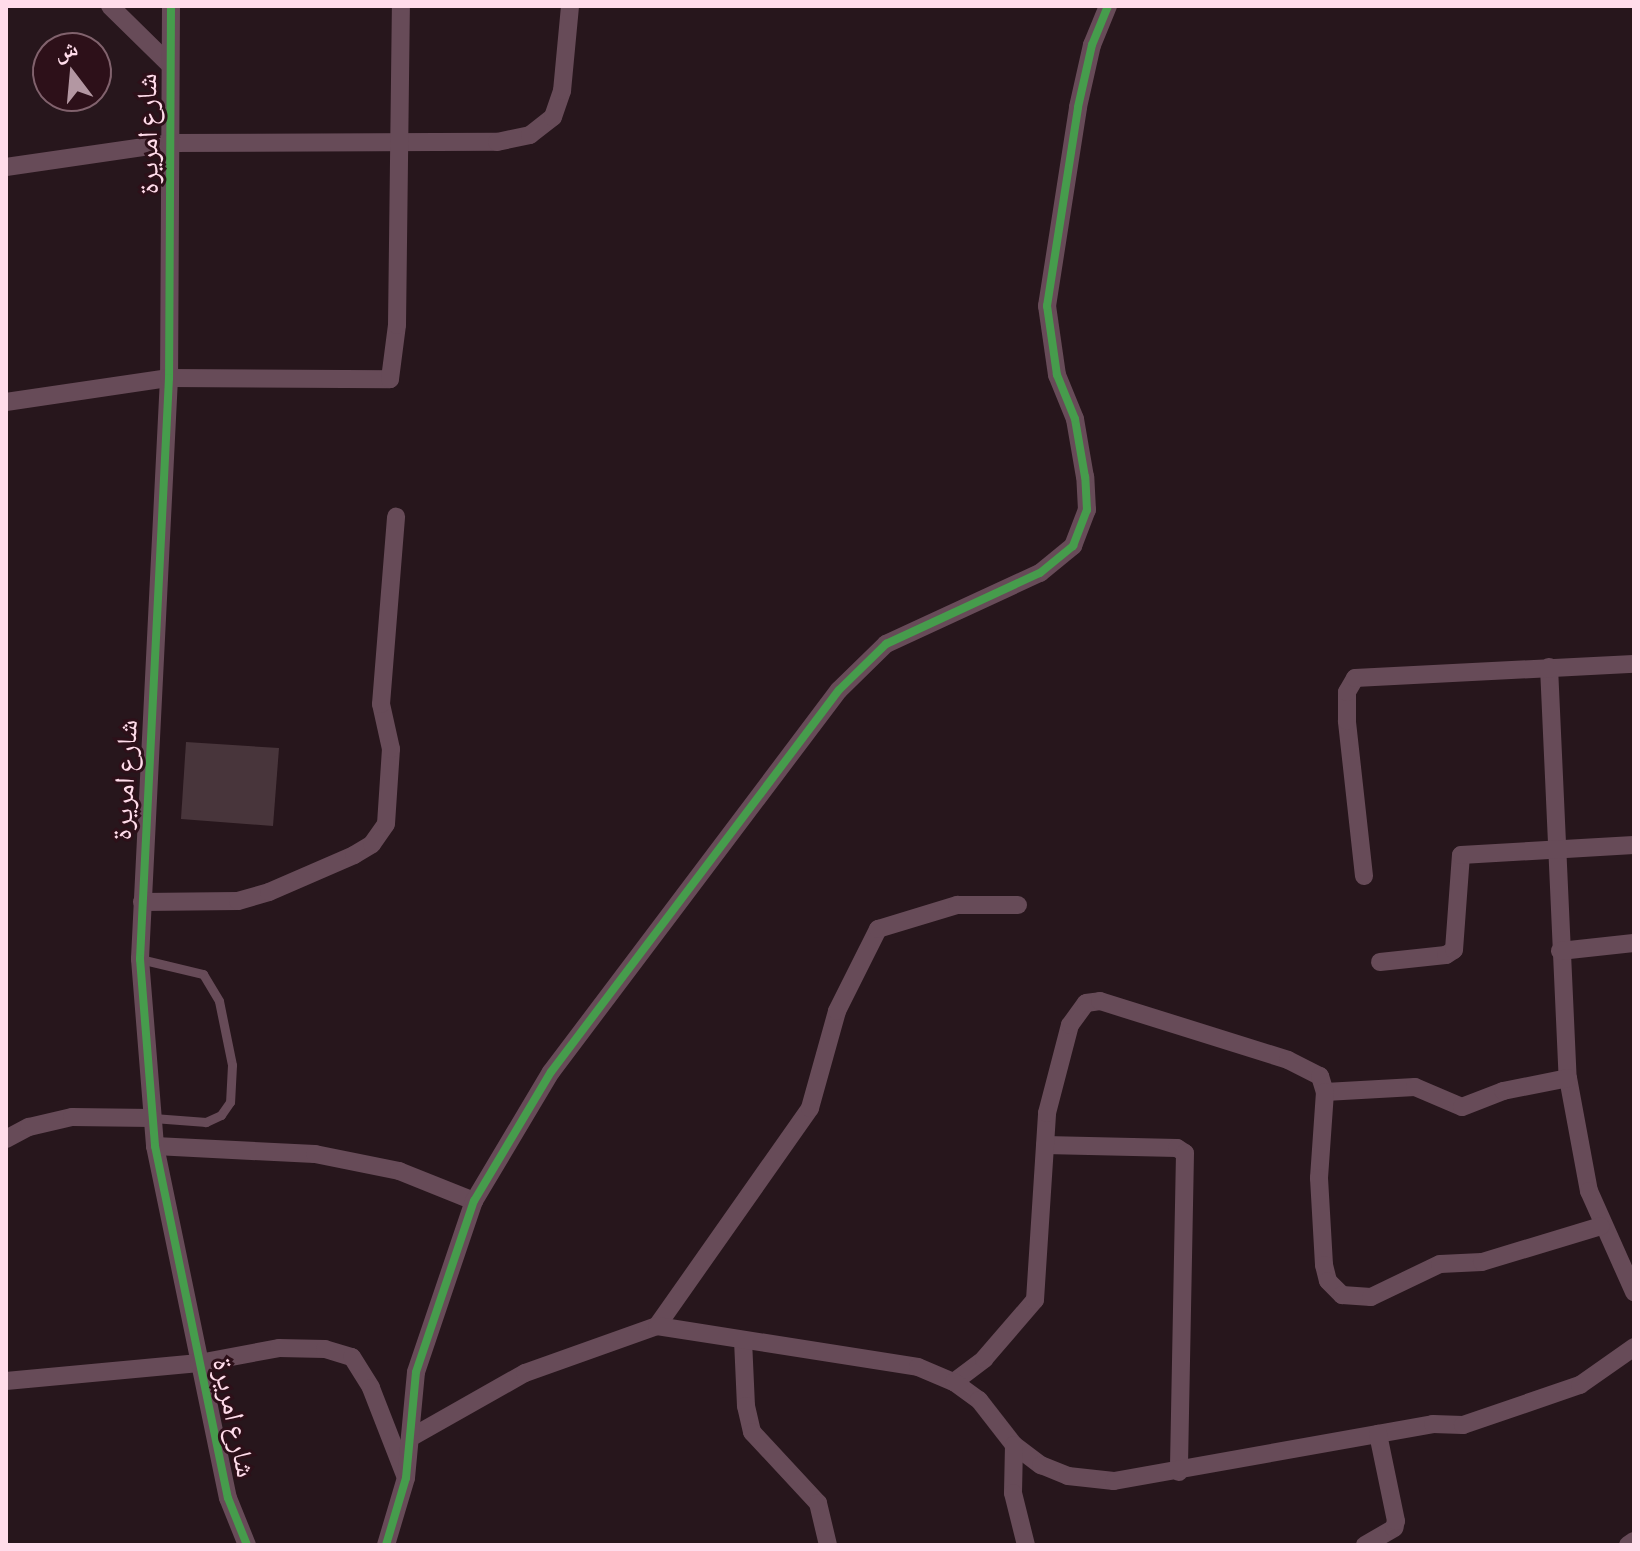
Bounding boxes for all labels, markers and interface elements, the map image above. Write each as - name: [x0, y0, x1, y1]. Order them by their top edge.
- north arrow: [32, 32, 112, 112]
- text: ش: [52, 37, 80, 65]
- street label: شارع امريرة: [131, 73, 167, 195]
- street label: شارع امريرة: [106, 719, 146, 841]
- street label: شارع امريرة: [204, 1355, 262, 1481]

